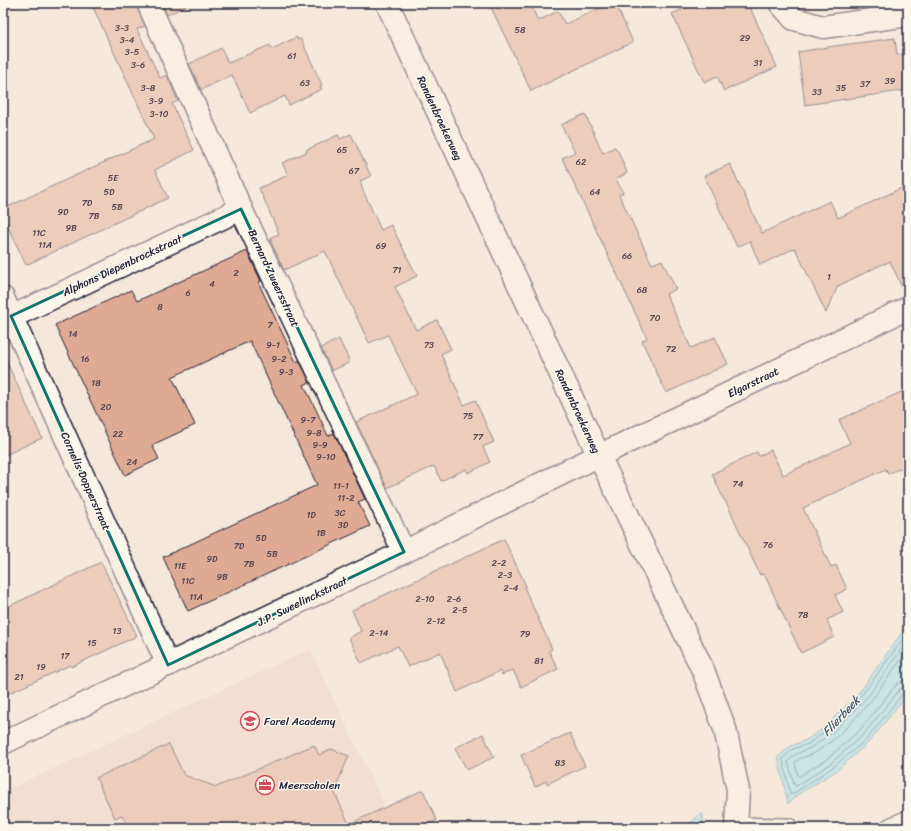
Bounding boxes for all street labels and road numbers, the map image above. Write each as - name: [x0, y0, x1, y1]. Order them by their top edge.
- street label: Randenbroekerweg: [412, 73, 468, 164]
- street label: Bernard Zweersstraat: [242, 226, 305, 331]
- street label: Alphons Diepenbrockstraat: [58, 229, 186, 302]
- street label: Elgarstraat: [724, 362, 782, 403]
- street label: Randenbroekerweg: [550, 366, 606, 457]
- street label: Cornelis Dopperstraat: [55, 429, 116, 534]
- street label: J.P. Sweelinckstraat: [253, 571, 351, 632]

